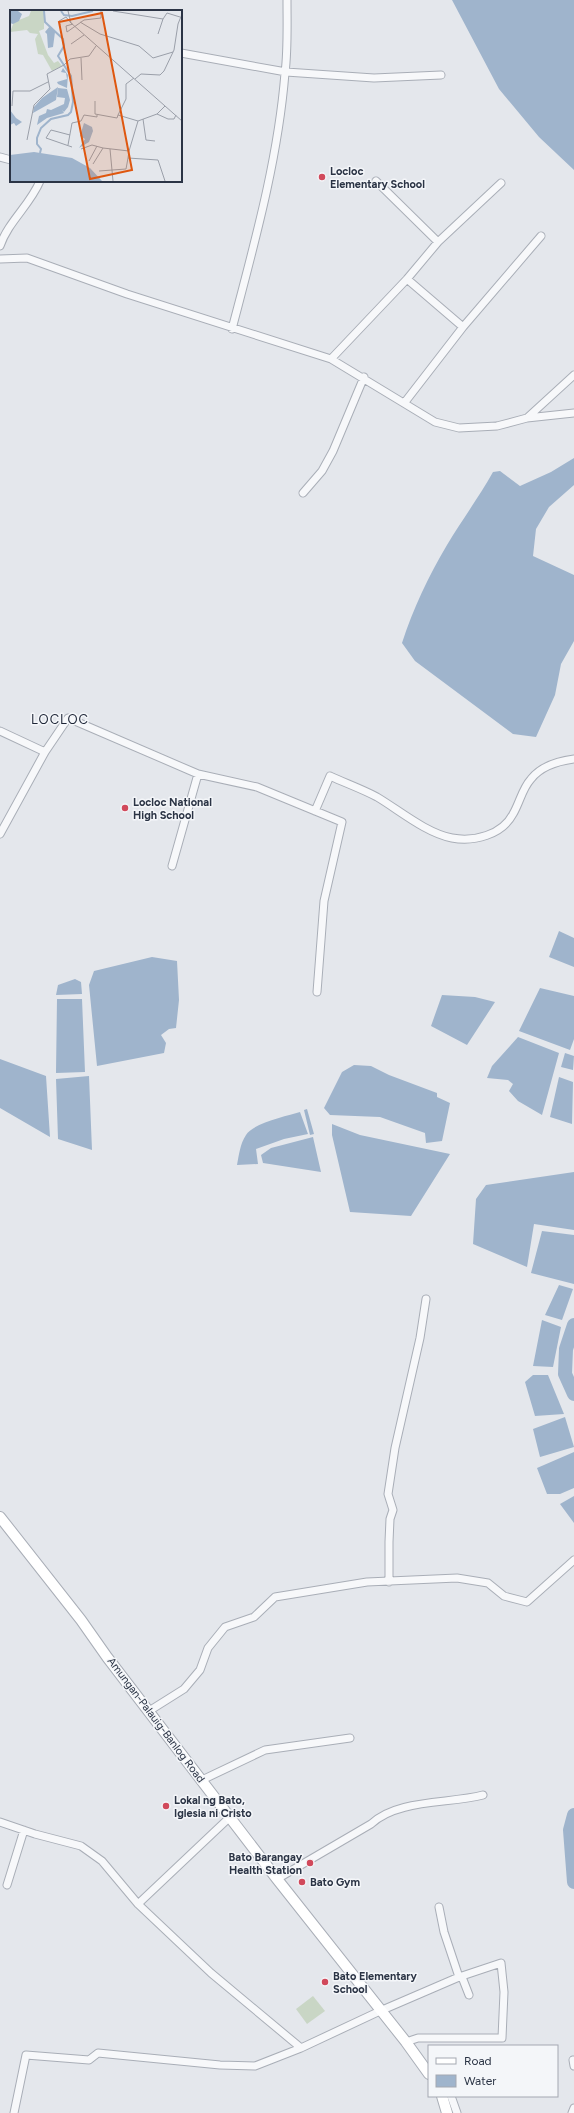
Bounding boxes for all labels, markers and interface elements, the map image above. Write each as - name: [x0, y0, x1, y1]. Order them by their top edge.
- inset map: [10, 10, 182, 182]
- place label: Locloc Elementary School: [330, 165, 425, 191]
- marker: Locloc Elementary School: [317, 172, 327, 182]
- district label: LOCLOC: [31, 712, 89, 727]
- place label: Locloc National High School: [133, 796, 212, 822]
- marker: Locloc National High School: [120, 803, 130, 813]
- street label: Amungan-Palauig-Banlog Road: [105, 1655, 207, 1785]
- place label: Lokal ng Bato, Iglesia ni Cristo: [174, 1794, 252, 1820]
- marker: Lokal ng Bato, Iglesia ni Cristo: [161, 1801, 171, 1811]
- place label: Bato Barangay Health Station: [229, 1851, 303, 1877]
- marker: Bato Barangay Health Station: [305, 1858, 315, 1868]
- place label: Bato Gym: [310, 1876, 360, 1889]
- marker: Bato Gym: [297, 1877, 307, 1887]
- place label: Bato Elementary School: [333, 1970, 417, 1996]
- marker: Bato Elementary School: [320, 1977, 330, 1987]
- legend: [428, 2045, 558, 2097]
- text: Road: [464, 2054, 492, 2068]
- text: Water: [464, 2074, 496, 2088]

